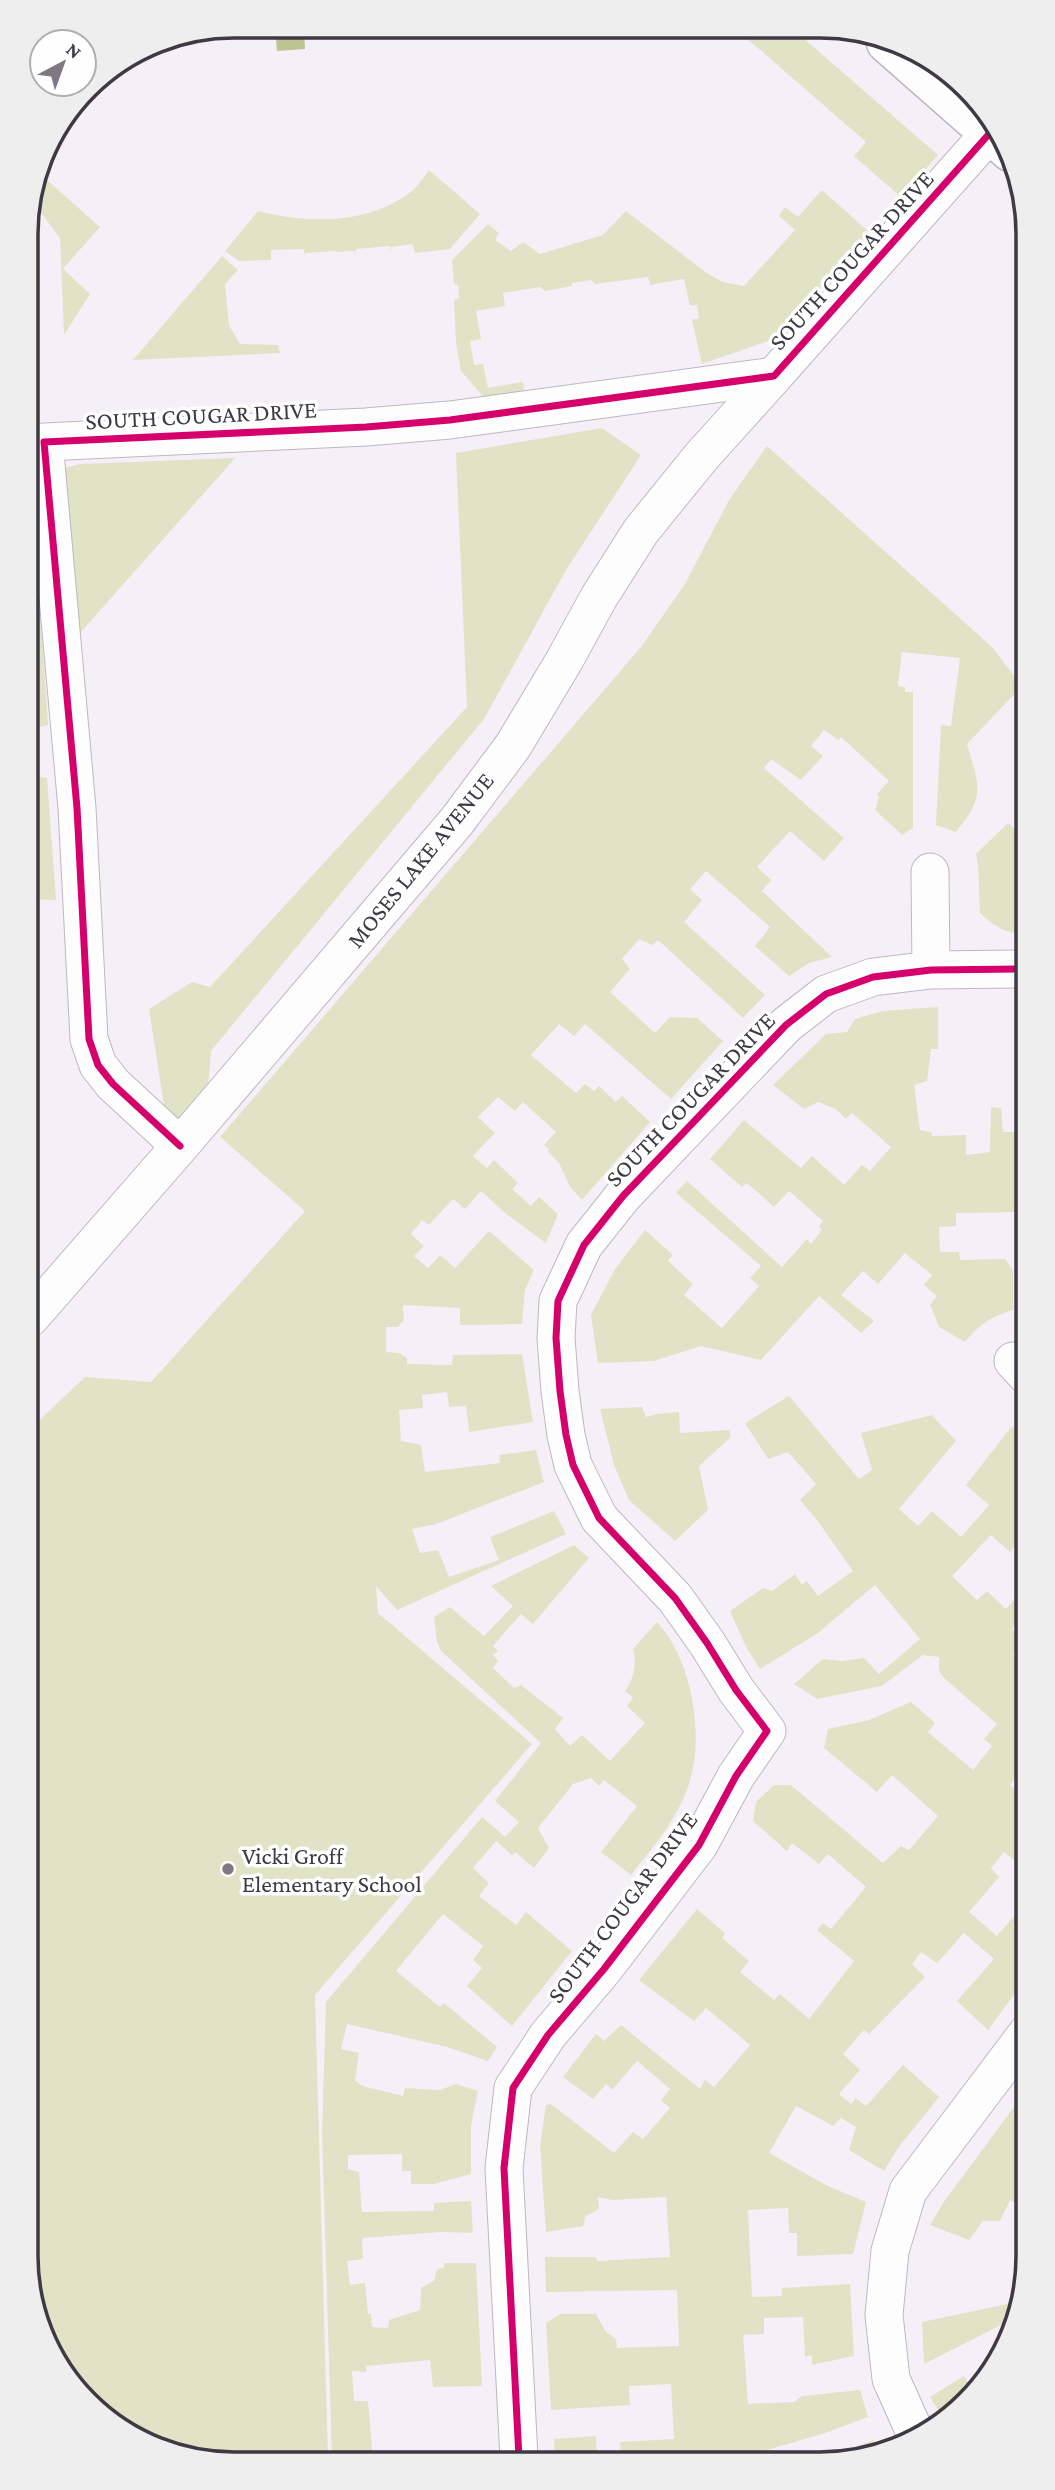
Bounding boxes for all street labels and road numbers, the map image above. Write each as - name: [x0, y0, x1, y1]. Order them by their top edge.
- street label: SOUTH COUGAR DRIVE: [763, 165, 939, 355]
- street label: SOUTH COUGAR DRIVE: [85, 395, 317, 435]
- street label: MOSES LAKE AVENUE: [341, 767, 499, 953]
- street label: SOUTH COUGAR DRIVE: [600, 1006, 780, 1192]
- street label: SOUTH COUGAR DRIVE: [541, 1806, 703, 2008]

